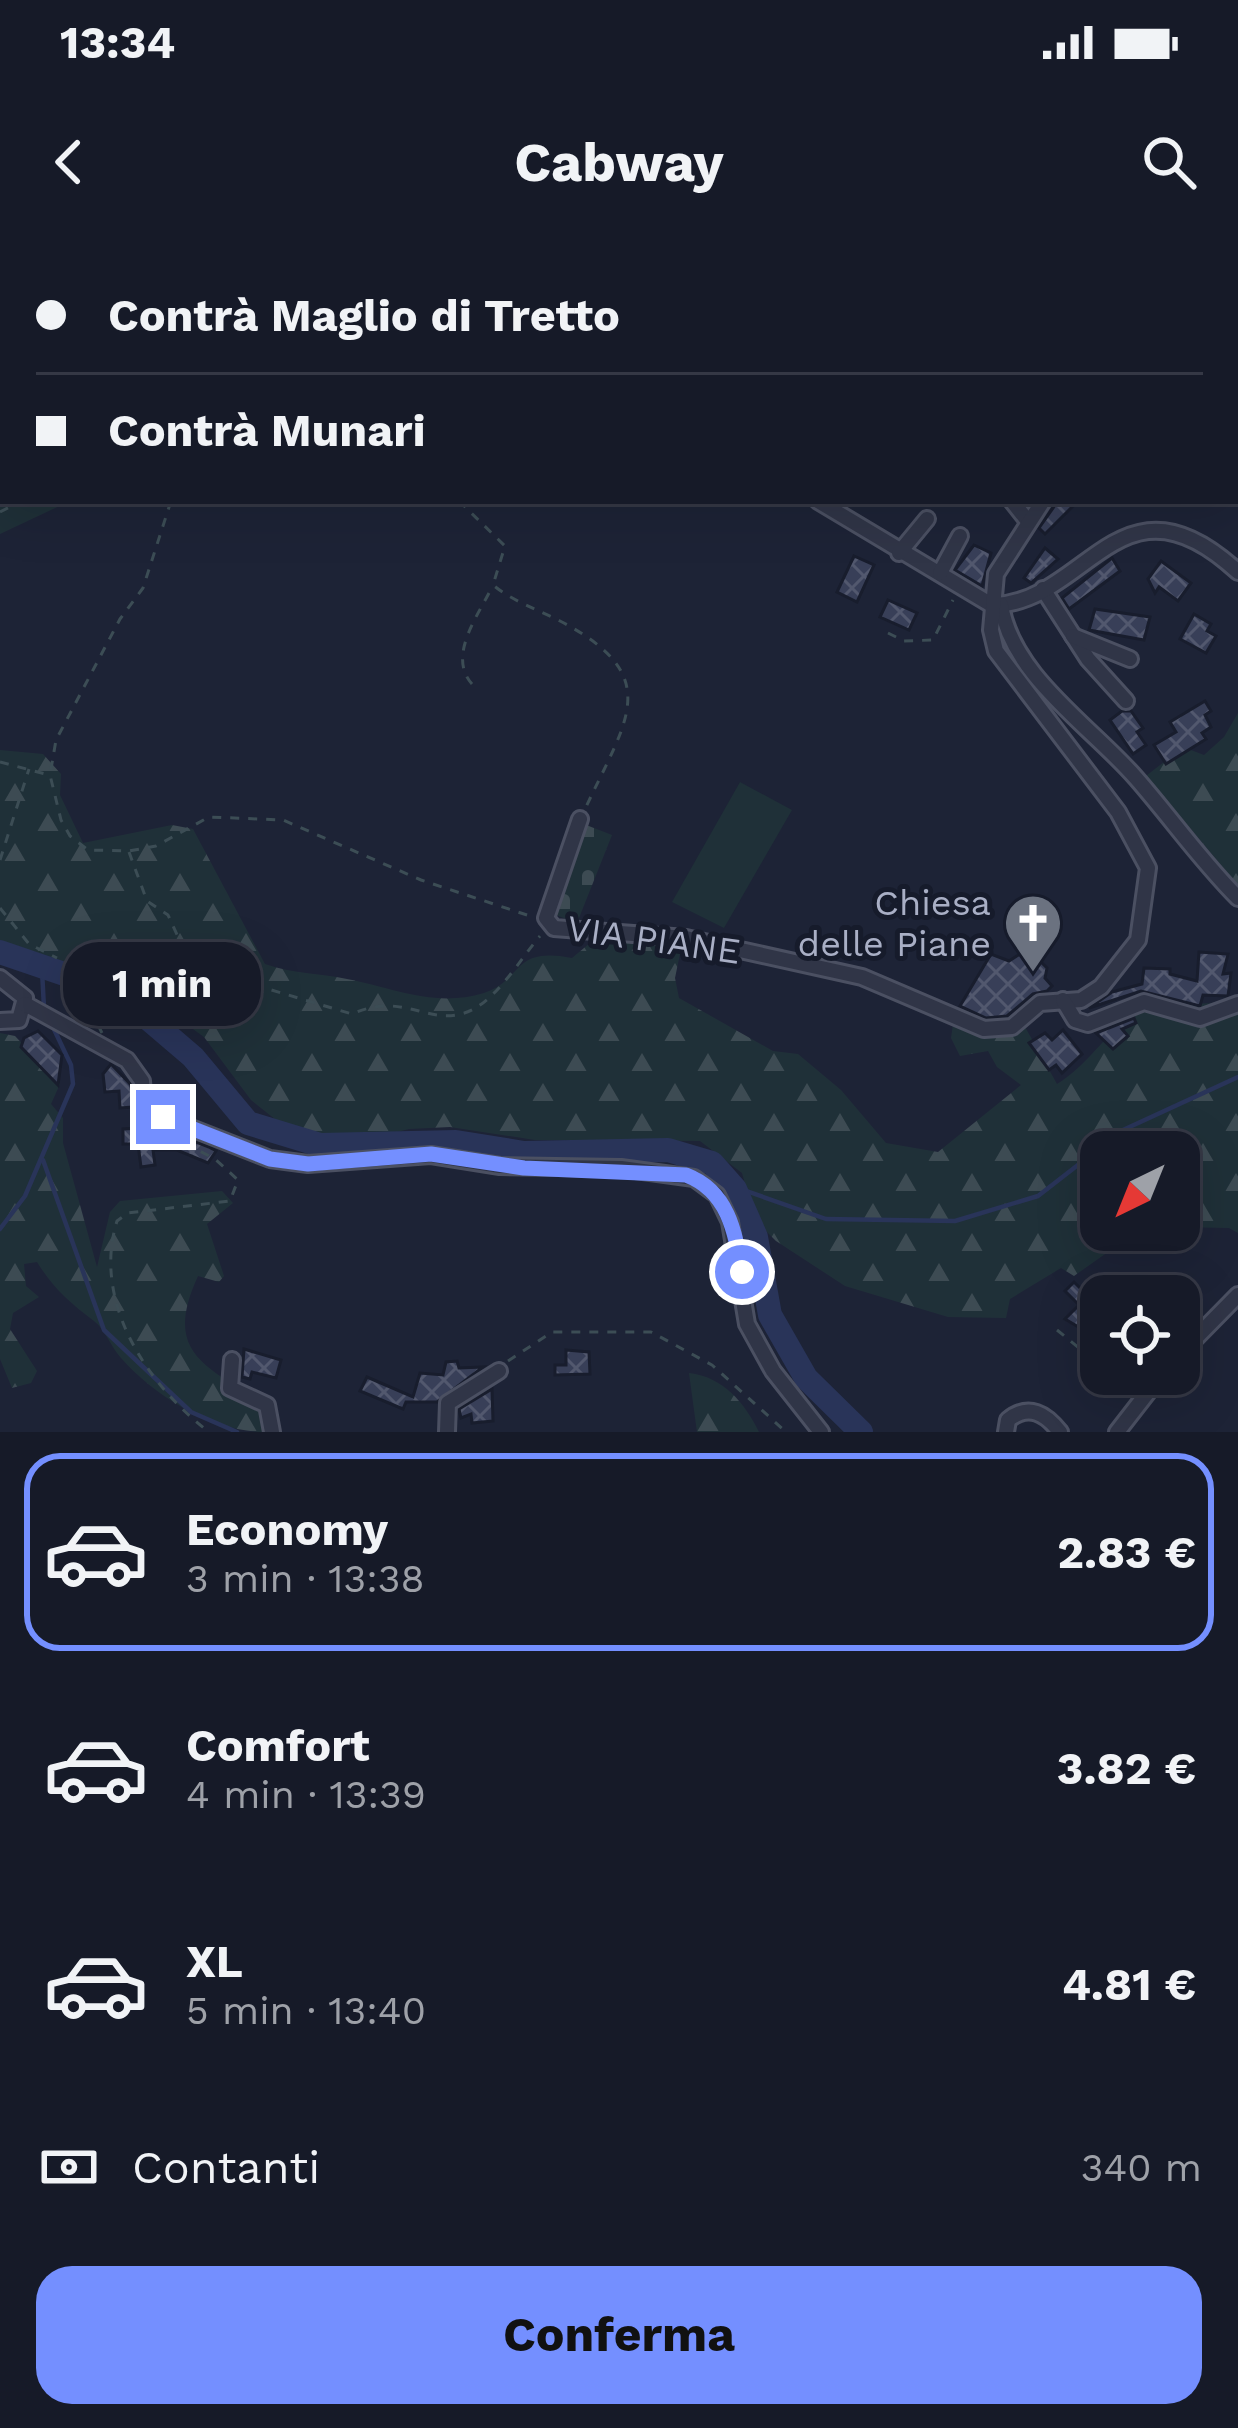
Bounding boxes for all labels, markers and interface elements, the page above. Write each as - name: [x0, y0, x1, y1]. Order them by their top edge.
- text: 13:34: [60, 16, 175, 69]
- icon: back: [36, 129, 102, 195]
- icon: search: [1136, 129, 1202, 195]
- text: Cabway: [514, 131, 724, 194]
- text: Contrà Maglio di Tretto: [108, 289, 620, 342]
- text: Contrà Munari: [108, 404, 426, 457]
- place label: Chiesa delle Piane: [798, 882, 991, 965]
- church icon: Chiesa delle Piane: [1002, 892, 1064, 974]
- street label: VIA PIANE: [565, 907, 743, 973]
- callout: 1 min: [64, 943, 262, 1027]
- text: 1 min: [112, 961, 212, 1006]
- route end: [136, 1090, 190, 1144]
- north arrow: [1080, 1131, 1200, 1251]
- map controls: [1080, 1131, 1200, 1395]
- route start: [715, 1245, 769, 1299]
- button: locate: [1080, 1275, 1200, 1395]
- icon: car: [42, 1498, 150, 1606]
- text: Economy: [186, 1503, 388, 1556]
- text: 2.83 €: [1057, 1526, 1196, 1579]
- text: 3 min · 13:38: [186, 1556, 425, 1601]
- icon: car: [42, 1714, 150, 1822]
- text: Comfort: [186, 1719, 370, 1772]
- text: 3.82 €: [1057, 1742, 1196, 1795]
- text: 4 min · 13:39: [186, 1772, 426, 1817]
- icon: car: [42, 1930, 150, 2038]
- text: XL: [186, 1935, 243, 1988]
- text: 4.81 €: [1062, 1958, 1196, 2011]
- text: 5 min · 13:40: [186, 1988, 426, 2033]
- icon: cash: [36, 2134, 102, 2200]
- text: Contanti: [132, 2141, 320, 2194]
- text: 340 m: [1081, 2145, 1202, 2190]
- button: Conferma: [36, 2266, 1202, 2404]

